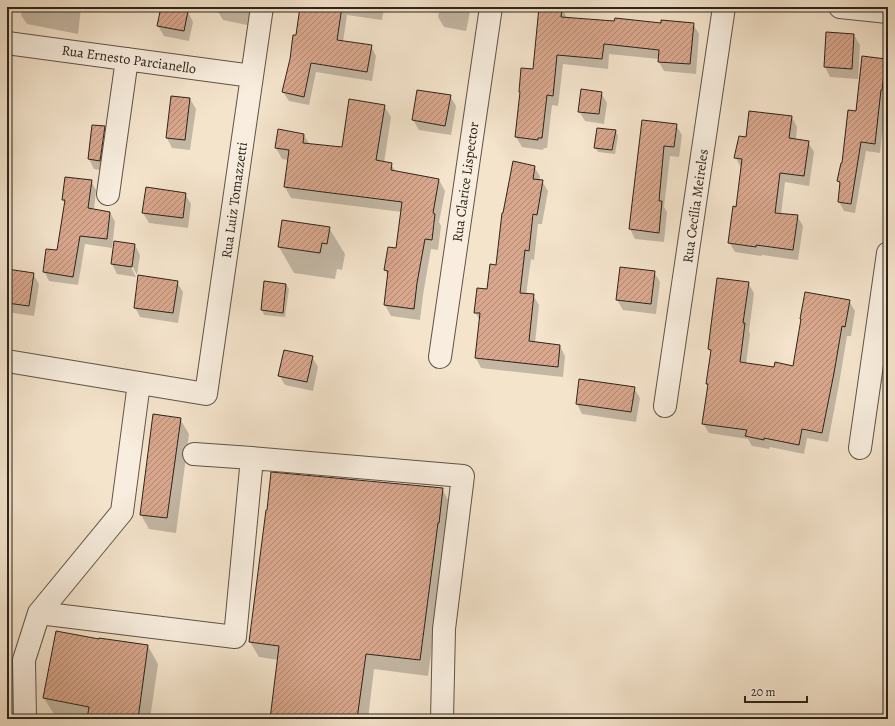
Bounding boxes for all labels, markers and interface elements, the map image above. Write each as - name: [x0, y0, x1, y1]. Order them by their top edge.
- street label: Rua Ernesto Parcianello: [61, 41, 197, 78]
- street label: Rua Clarice Lispector: [448, 120, 483, 243]
- street label: Rua Luiz Tomazzetti: [217, 141, 252, 259]
- street label: Rua Cecília Meireles: [678, 148, 713, 264]
- scale bar: [745, 678, 807, 704]
- text: 20 m: [751, 684, 775, 700]

